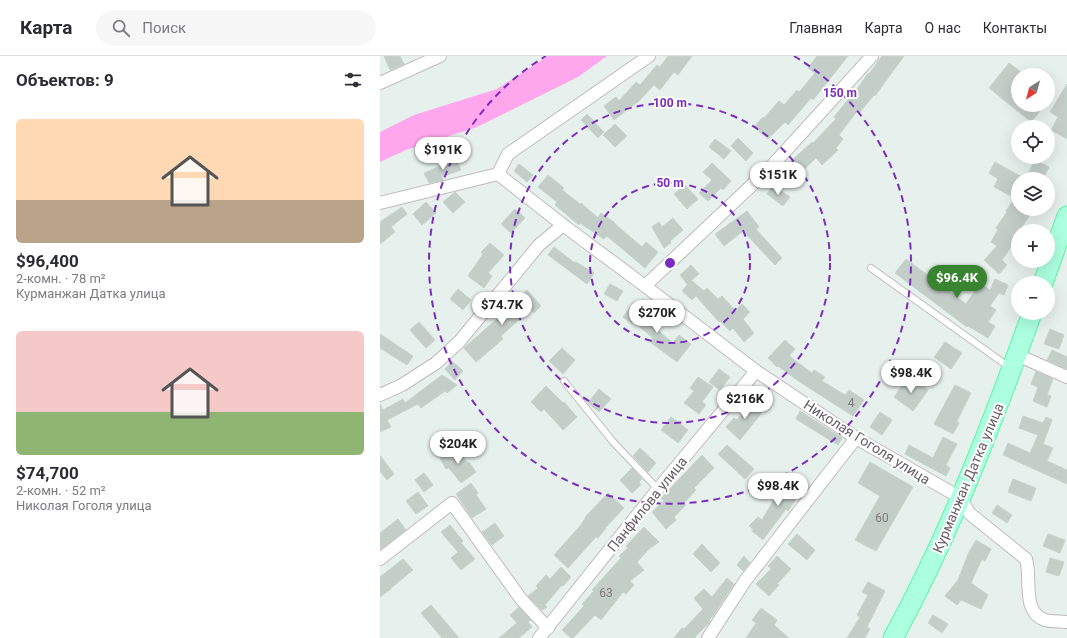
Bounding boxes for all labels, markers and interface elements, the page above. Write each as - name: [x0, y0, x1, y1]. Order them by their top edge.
- search box: [96, 10, 376, 46]
- text: Карта: [20, 16, 72, 39]
- icon: search: [110, 17, 132, 39]
- text: Поиск: [142, 19, 186, 37]
- text: Главная: [789, 20, 842, 36]
- text: Карта: [864, 20, 903, 36]
- text: О нас: [925, 20, 961, 36]
- text: Контакты: [983, 20, 1047, 36]
- north arrow: [1011, 68, 1055, 112]
- map controls: [1011, 68, 1055, 320]
- icon: filters: [342, 69, 364, 91]
- text: Объектов: 9: [16, 70, 114, 90]
- text: 150 m: [823, 86, 857, 100]
- text: 100 m: [653, 96, 687, 110]
- button: locate: [1011, 120, 1055, 164]
- pin: $191K: [415, 137, 471, 171]
- text: $191K: [424, 142, 462, 157]
- icon: home: [154, 145, 226, 217]
- pin: $151K: [750, 162, 806, 196]
- text: $151K: [759, 167, 797, 182]
- button: layers: [1011, 172, 1055, 216]
- text: 50 m: [656, 176, 684, 190]
- button: +: [1011, 224, 1055, 268]
- text: $96,400: [16, 251, 79, 271]
- centre of rings: [663, 256, 677, 270]
- pin: $96.4K: [924, 265, 990, 299]
- text: $96.4K: [936, 270, 978, 285]
- text: 2-комн. · 78 m²: [16, 271, 106, 286]
- button: −: [1011, 276, 1055, 320]
- text: Курманжан Датка улица: [16, 286, 166, 301]
- pin: $74.7K: [469, 292, 535, 326]
- text: $74.7K: [481, 297, 523, 312]
- pin: $270K: [629, 300, 685, 334]
- text: $270K: [638, 305, 676, 320]
- icon: home: [154, 357, 226, 429]
- pin: $98.4K: [878, 360, 944, 394]
- text: $98.4K: [890, 365, 932, 380]
- pin: $216K: [717, 386, 773, 420]
- text: $216K: [726, 391, 764, 406]
- house number: 4: [848, 396, 855, 410]
- street label: Николая Гоголя улица: [801, 397, 933, 487]
- street label: Курманжан Датка улица: [929, 401, 1007, 555]
- pin: $204K: [430, 431, 486, 465]
- text: $204K: [439, 436, 477, 451]
- street label: Панфилова улица: [604, 453, 690, 555]
- text: $74,700: [16, 463, 79, 483]
- pin: $98.4K: [745, 473, 811, 507]
- text: $98.4K: [757, 478, 799, 493]
- text: 2-комн. · 52 m²: [16, 483, 106, 498]
- text: Николая Гоголя улица: [16, 498, 152, 513]
- house number: 60: [875, 511, 889, 525]
- house number: 63: [599, 586, 613, 600]

